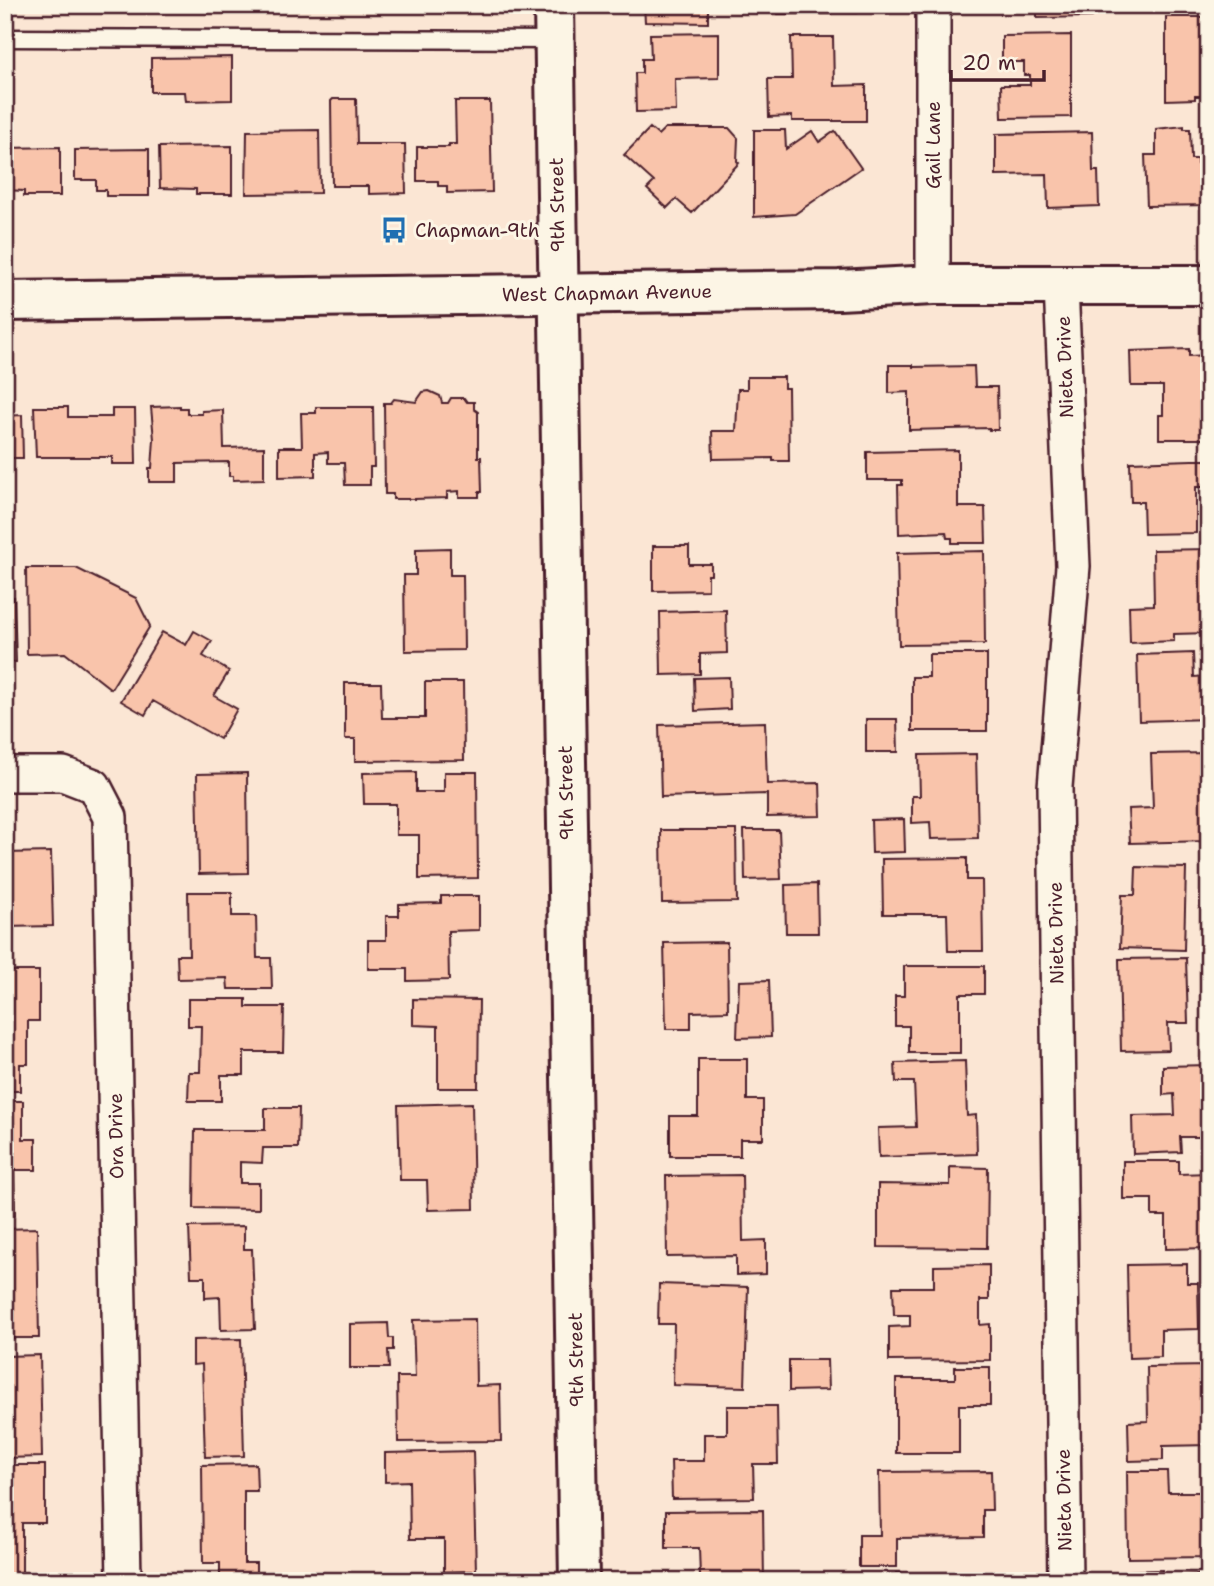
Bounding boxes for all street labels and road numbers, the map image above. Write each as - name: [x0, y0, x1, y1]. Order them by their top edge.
- street label: Gail Lane: [921, 101, 946, 189]
- street label: 9th Street: [544, 157, 570, 253]
- street label: West Chapman Avenue: [502, 279, 712, 307]
- street label: Nieta Drive: [1051, 315, 1079, 419]
- street label: 9th Street: [553, 745, 579, 841]
- street label: Nieta Drive: [1043, 881, 1069, 985]
- street label: Ora Drive: [103, 1093, 129, 1179]
- street label: 9th Street: [563, 1312, 589, 1408]
- street label: Nieta Drive: [1051, 1448, 1077, 1552]

